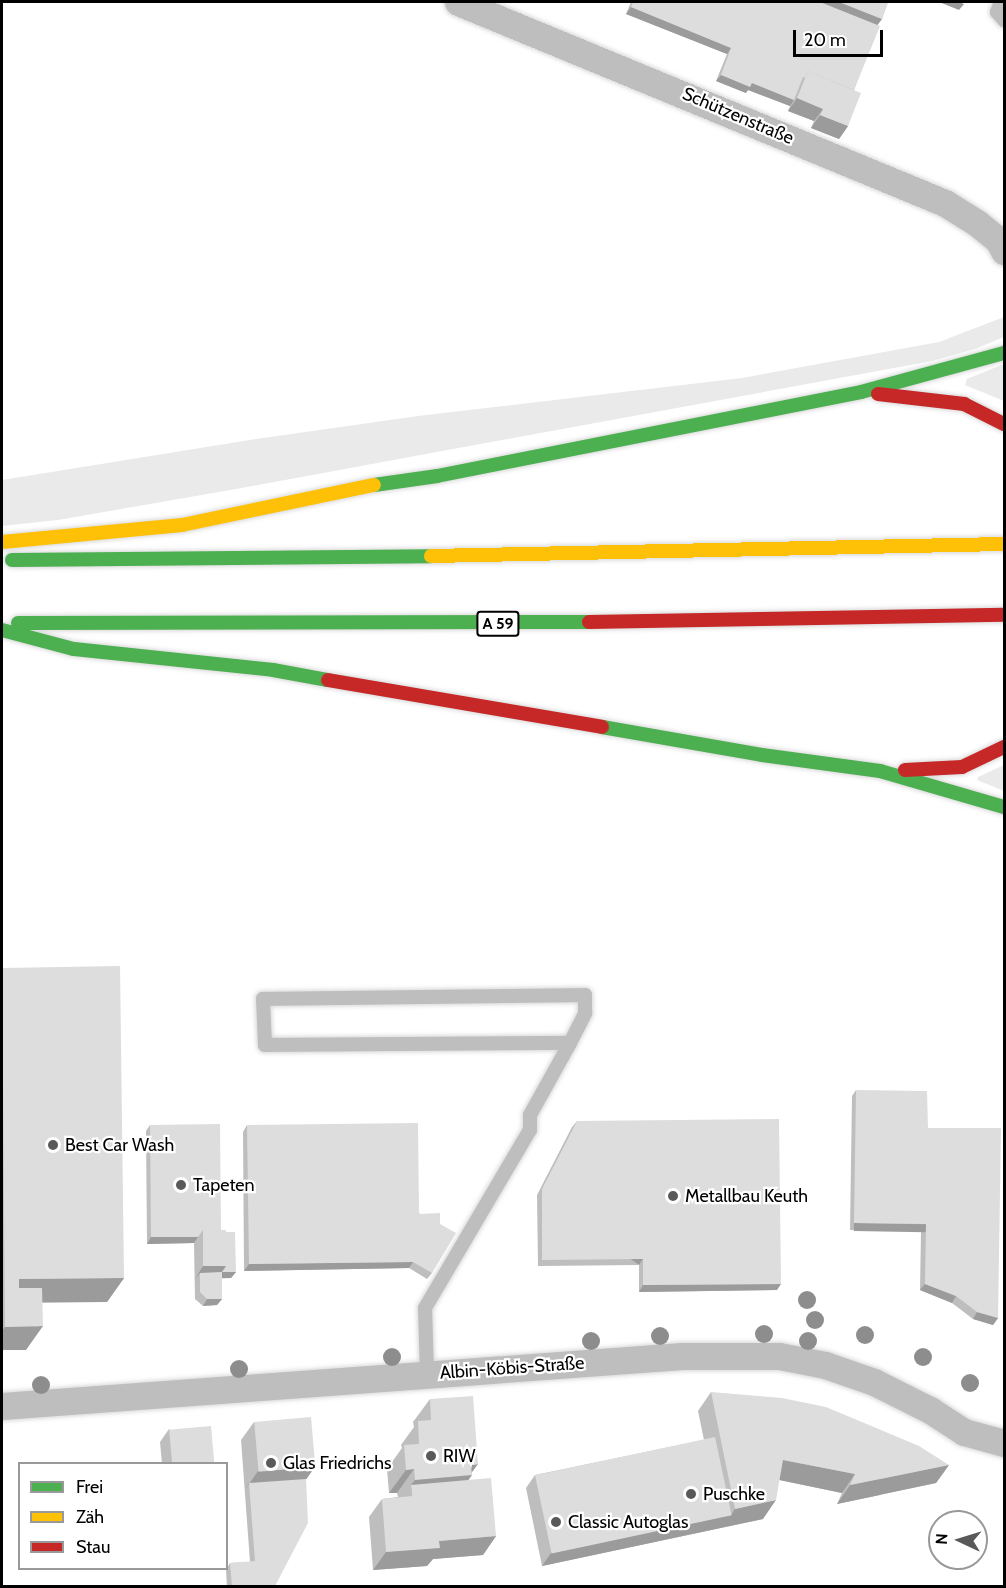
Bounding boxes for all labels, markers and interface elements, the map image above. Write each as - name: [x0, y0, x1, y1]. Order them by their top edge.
- scale bar: [796, 18, 886, 56]
- text: 20 m: [804, 29, 846, 51]
- street label: Schützenstraße: [679, 83, 797, 149]
- road number: A 59: [476, 611, 520, 637]
- place label: Best Car Wash: [65, 1134, 174, 1156]
- marker: Best Car Wash: [46, 1138, 60, 1152]
- place label: Tapeten: [193, 1174, 255, 1196]
- marker: Tapeten: [174, 1178, 188, 1192]
- place label: Metallbau Keuth: [685, 1185, 808, 1207]
- marker: Metallbau Keuth: [666, 1189, 680, 1203]
- street label: Albin-Köbis-Straße: [439, 1352, 585, 1384]
- place label: RIW: [443, 1445, 475, 1467]
- marker: RIW: [424, 1449, 438, 1463]
- place label: Glas Friedrichs: [283, 1452, 392, 1474]
- marker: Glas Friedrichs: [264, 1456, 278, 1470]
- legend: [18, 1462, 228, 1570]
- text: Frei: [76, 1476, 103, 1498]
- place label: Puschke: [703, 1483, 765, 1505]
- marker: Puschke: [684, 1487, 698, 1501]
- text: Zäh: [76, 1506, 104, 1528]
- north arrow: [928, 1510, 988, 1570]
- place label: Classic Autoglas: [568, 1511, 688, 1533]
- marker: Classic Autoglas: [549, 1515, 563, 1529]
- text: N: [932, 1533, 951, 1545]
- text: Stau: [76, 1536, 110, 1558]

